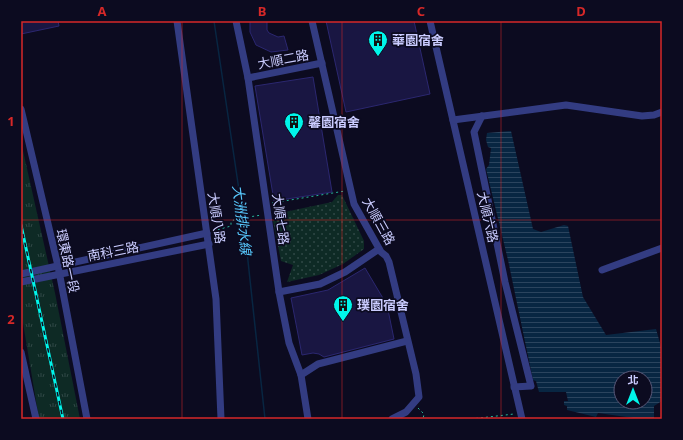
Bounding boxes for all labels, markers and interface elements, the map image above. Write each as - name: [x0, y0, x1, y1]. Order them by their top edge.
- text: A: [98, 2, 107, 20]
- text: B: [258, 2, 266, 20]
- text: C: [417, 2, 425, 20]
- text: D: [576, 2, 586, 20]
- building icon: 華園宿舍: [367, 29, 389, 57]
- place label: 華園宿舍: [392, 31, 444, 49]
- street label: 大順二路: [256, 45, 310, 73]
- building icon: 馨園宿舍: [283, 111, 305, 139]
- text: 1: [7, 112, 15, 130]
- place label: 馨園宿舍: [308, 113, 360, 131]
- water label: 大洲排水線: [229, 184, 256, 258]
- street label: 大順六路: [473, 190, 503, 244]
- street label: 大順八路: [204, 191, 230, 245]
- street label: 大順七路: [268, 192, 294, 246]
- street label: 大順三路: [359, 194, 399, 248]
- street label: 環東路一段: [52, 227, 84, 295]
- street label: 南科三路: [86, 237, 140, 265]
- building icon: 璞園宿舍: [332, 294, 354, 322]
- place label: 璞園宿舍: [357, 296, 409, 314]
- text: 2: [7, 310, 15, 328]
- north arrow: [613, 370, 653, 410]
- text: 北: [628, 372, 639, 387]

